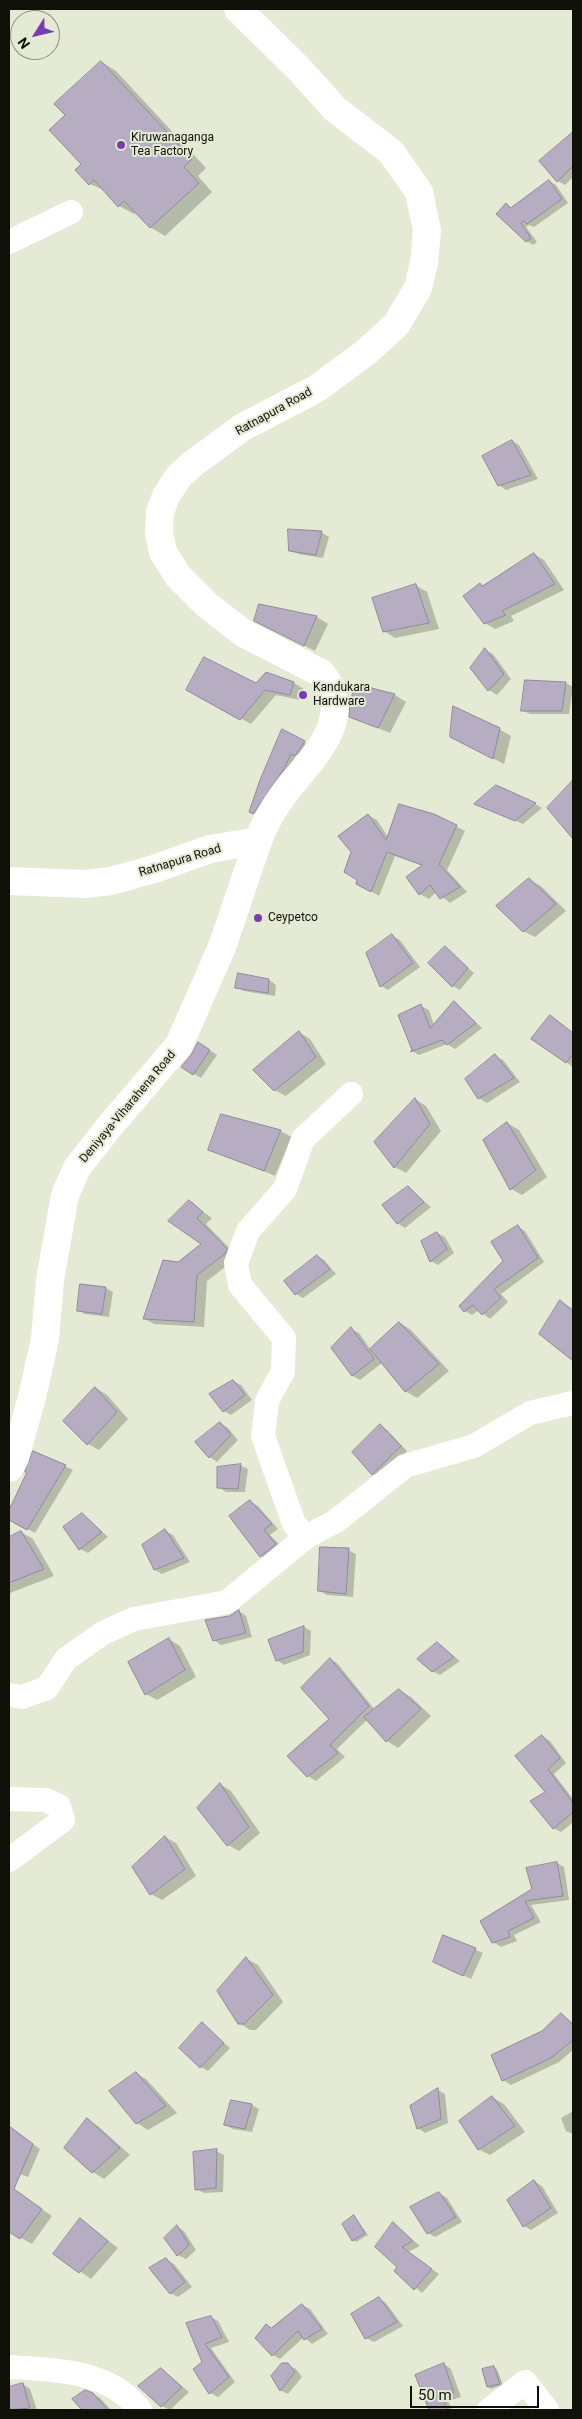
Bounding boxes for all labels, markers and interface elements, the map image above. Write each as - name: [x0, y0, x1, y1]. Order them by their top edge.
- north arrow: [10, 10, 60, 60]
- text: N: [14, 35, 33, 52]
- place label: Kiruwanaganga Tea Factory: [131, 131, 214, 159]
- marker: Kiruwanaganga Tea Factory: [115, 139, 127, 151]
- street label: Ratnapura Road: [233, 385, 315, 439]
- place label: Kandukara Hardware: [313, 681, 370, 709]
- marker: Kandukara Hardware: [297, 689, 309, 701]
- street label: Ratnapura Road: [137, 842, 223, 880]
- place label: Ceypetco: [268, 911, 318, 925]
- marker: Ceypetco: [252, 912, 264, 924]
- street label: Deniyaya-Viharahena Road: [77, 1048, 179, 1166]
- scale bar: [412, 2376, 541, 2408]
- text: 50 m: [418, 2386, 452, 2404]

